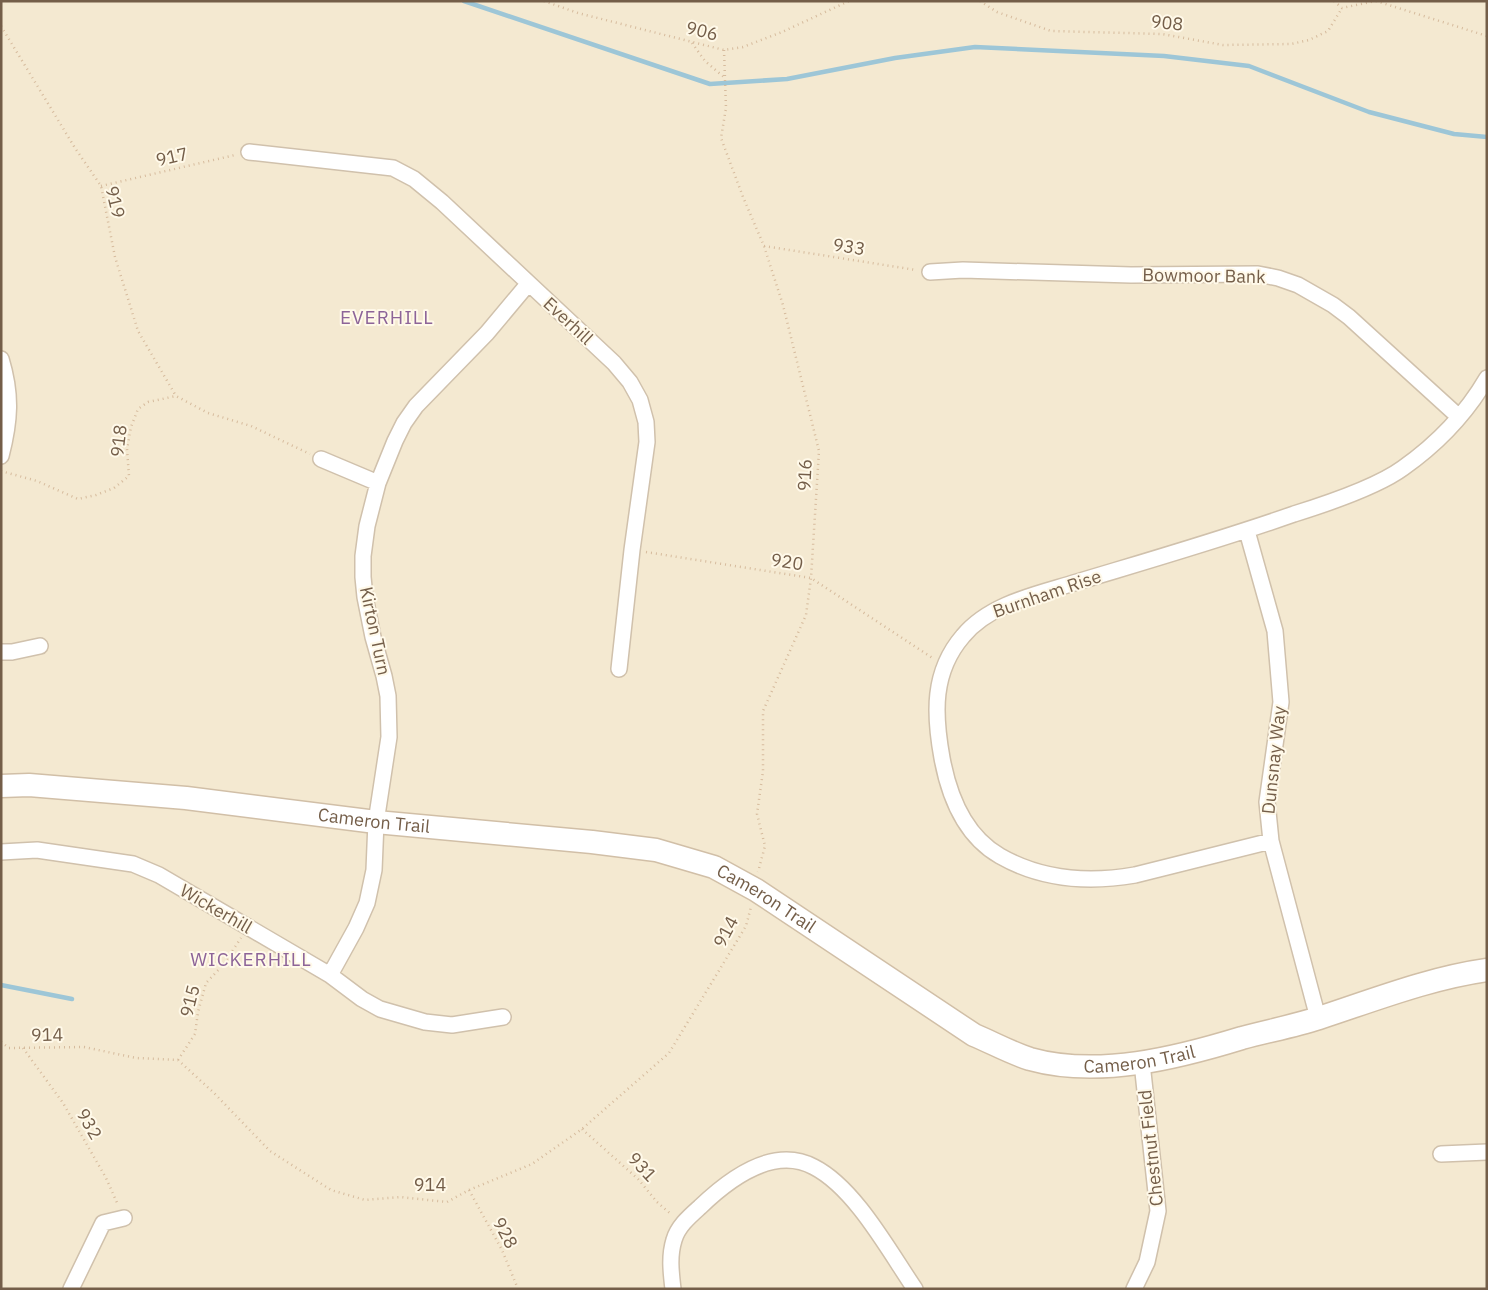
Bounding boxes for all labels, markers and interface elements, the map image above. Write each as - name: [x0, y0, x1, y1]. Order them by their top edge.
- street label: 908: [1150, 9, 1184, 36]
- street label: 906: [684, 15, 721, 46]
- street label: 917: [154, 142, 190, 171]
- street label: 919: [100, 183, 131, 220]
- street label: 933: [831, 233, 867, 260]
- street label: Bowmoor Bank: [1142, 263, 1266, 288]
- street label: Everhill: [539, 292, 598, 350]
- district label: EVERHILL: [340, 305, 434, 329]
- street label: 918: [105, 423, 132, 458]
- street label: 916: [792, 458, 817, 492]
- street label: 920: [769, 548, 805, 575]
- street label: Burnham Rise: [990, 564, 1104, 623]
- street label: Kirton Turn: [355, 585, 396, 677]
- street label: Dunsnay Way: [1256, 705, 1291, 815]
- street label: Cameron Trail: [317, 803, 431, 838]
- street label: Cameron Trail: [713, 859, 821, 938]
- street label: Wickerhill: [176, 879, 257, 938]
- street label: 914: [708, 912, 743, 951]
- district label: WICKERHILL: [190, 947, 312, 971]
- street label: 915: [174, 982, 205, 1019]
- street label: 914: [31, 1023, 64, 1046]
- street label: Cameron Trail: [1083, 1040, 1197, 1078]
- street label: Chestnut Field: [1133, 1089, 1168, 1207]
- street label: 932: [71, 1104, 107, 1144]
- street label: 931: [623, 1147, 662, 1186]
- street label: 914: [414, 1173, 446, 1196]
- street label: 928: [488, 1213, 523, 1252]

